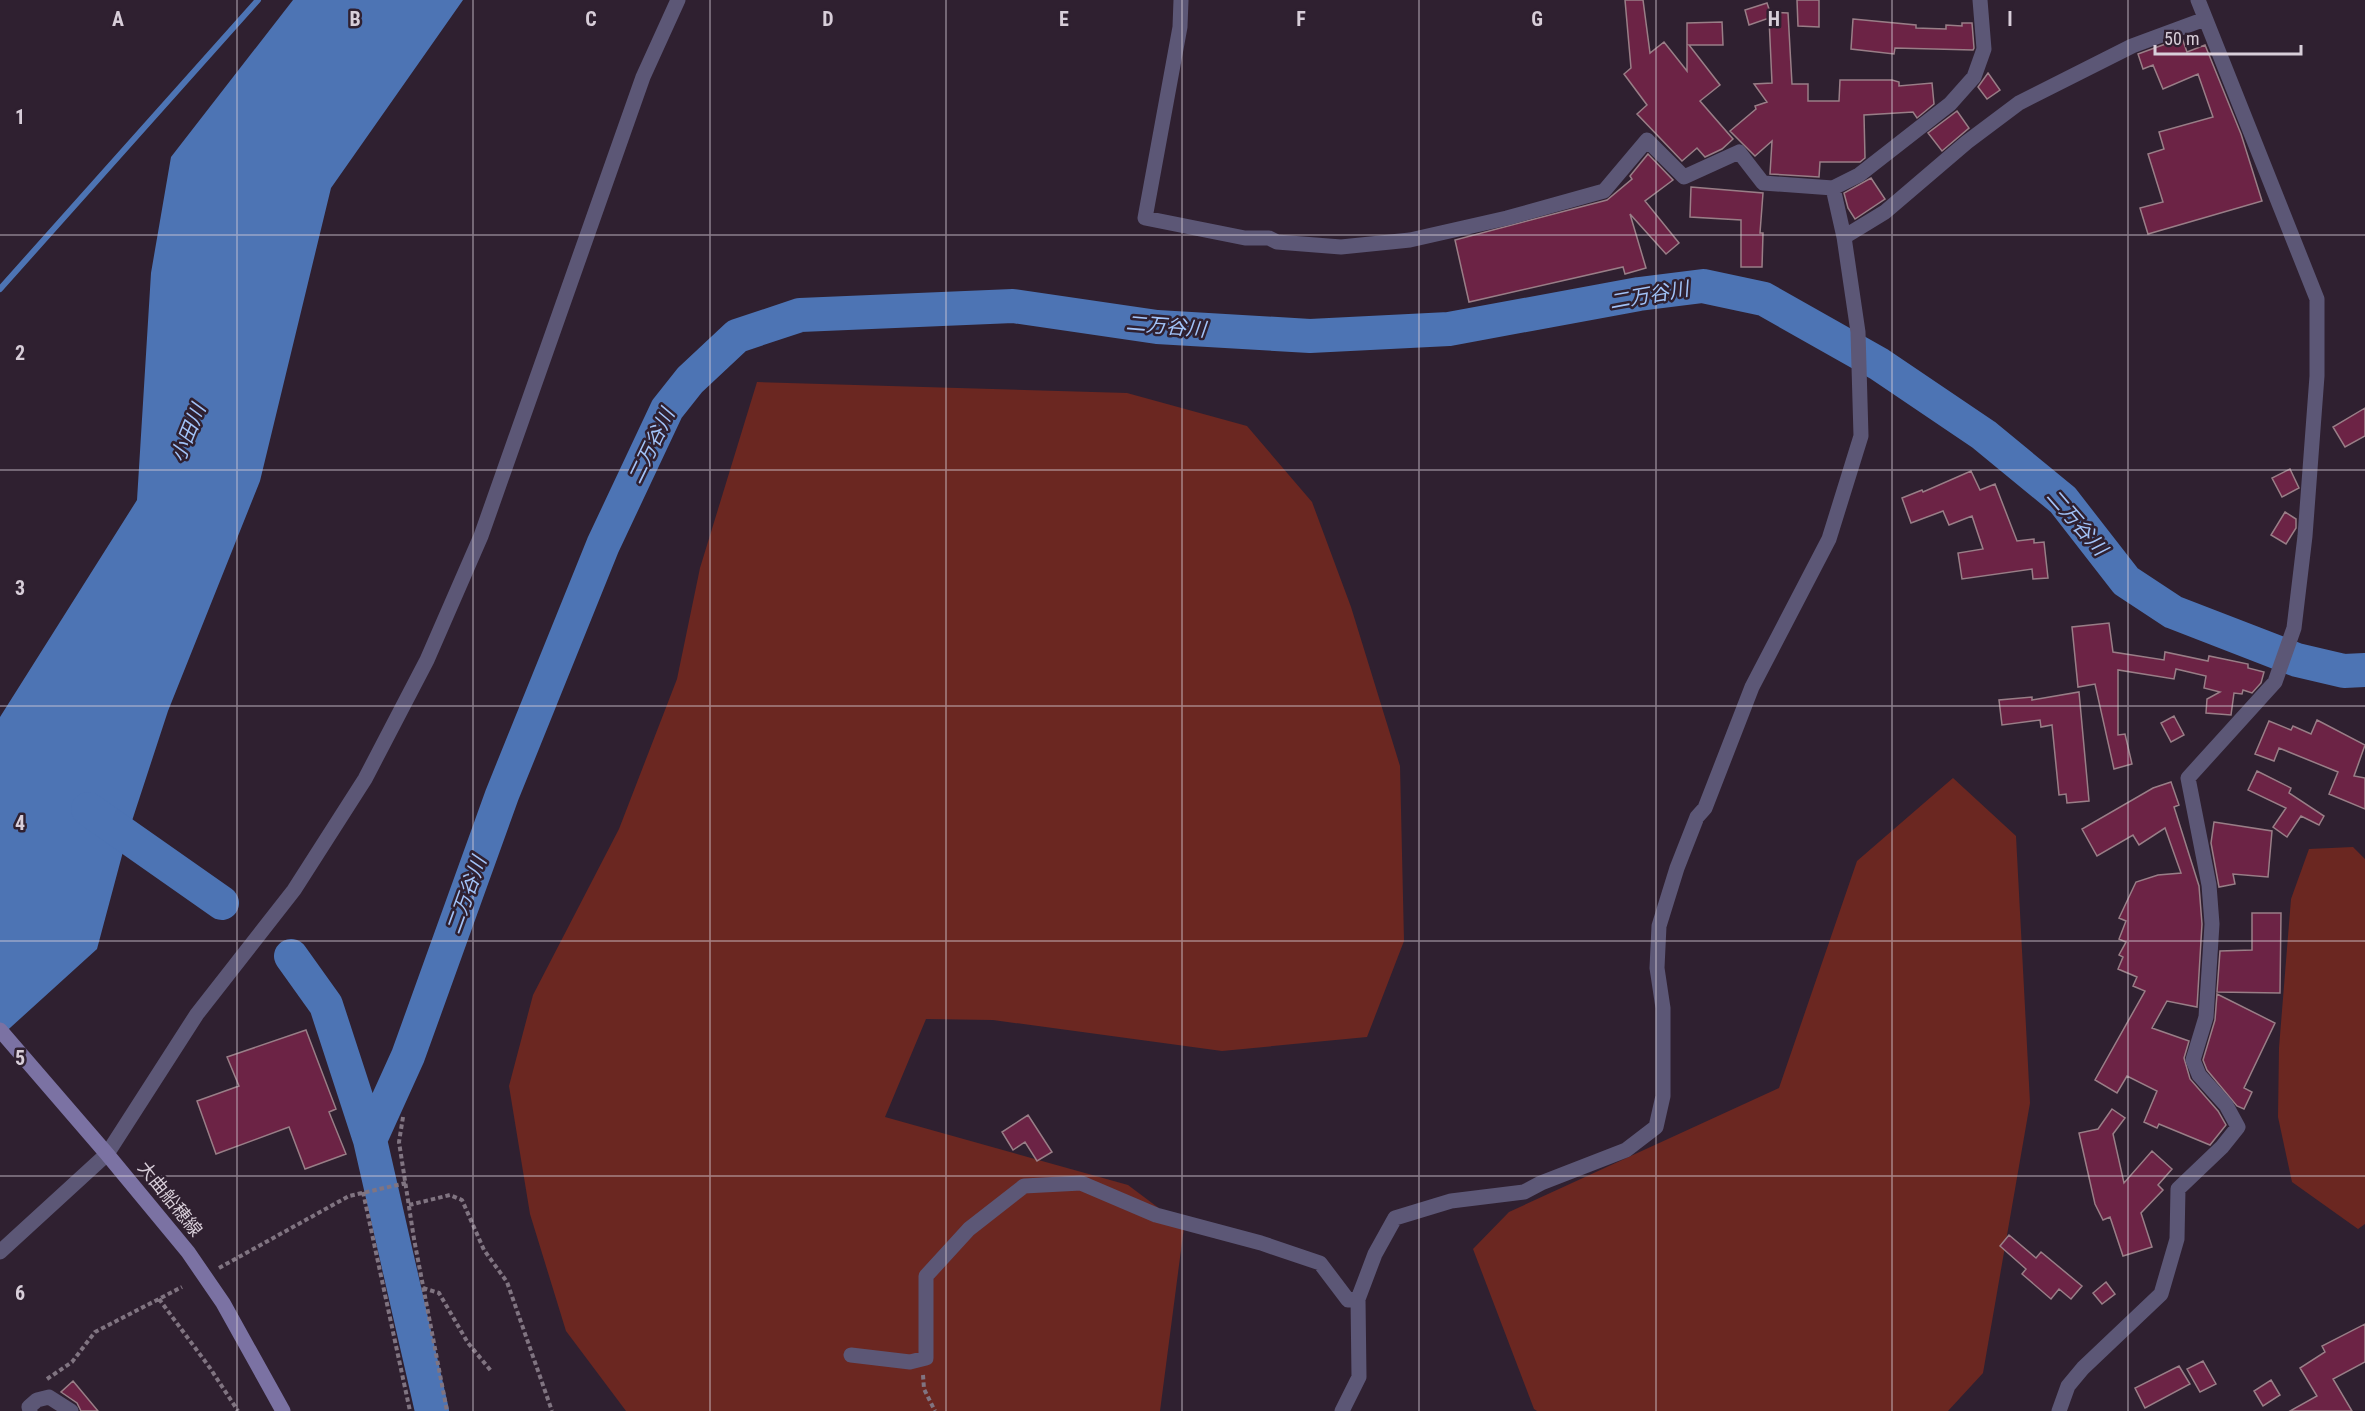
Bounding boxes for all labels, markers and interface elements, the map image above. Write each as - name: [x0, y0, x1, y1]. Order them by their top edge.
- text: A: [112, 7, 124, 31]
- text: B: [349, 7, 361, 31]
- text: C: [585, 7, 597, 31]
- text: D: [822, 7, 834, 31]
- text: E: [1059, 7, 1069, 31]
- text: F: [1296, 7, 1306, 31]
- text: G: [1531, 7, 1543, 31]
- text: H: [1768, 7, 1780, 31]
- text: I: [2007, 7, 2013, 31]
- scale bar: [2155, 18, 2300, 56]
- text: 50 m: [2164, 28, 2199, 49]
- text: 1: [15, 105, 25, 129]
- water label: 二万谷川: [1608, 276, 1692, 314]
- water label: 二万谷川: [1125, 311, 1209, 342]
- text: 2: [15, 341, 25, 365]
- water label: 小田川: [166, 399, 211, 465]
- water label: 二万谷川: [623, 403, 680, 487]
- water label: 二万谷川: [2042, 484, 2114, 562]
- text: 3: [15, 576, 25, 600]
- text: 4: [15, 811, 25, 835]
- water label: 二万谷川: [441, 851, 492, 937]
- text: 5: [15, 1046, 25, 1070]
- street label: 大曲船穂線: [134, 1157, 207, 1240]
- text: 6: [15, 1281, 25, 1305]

